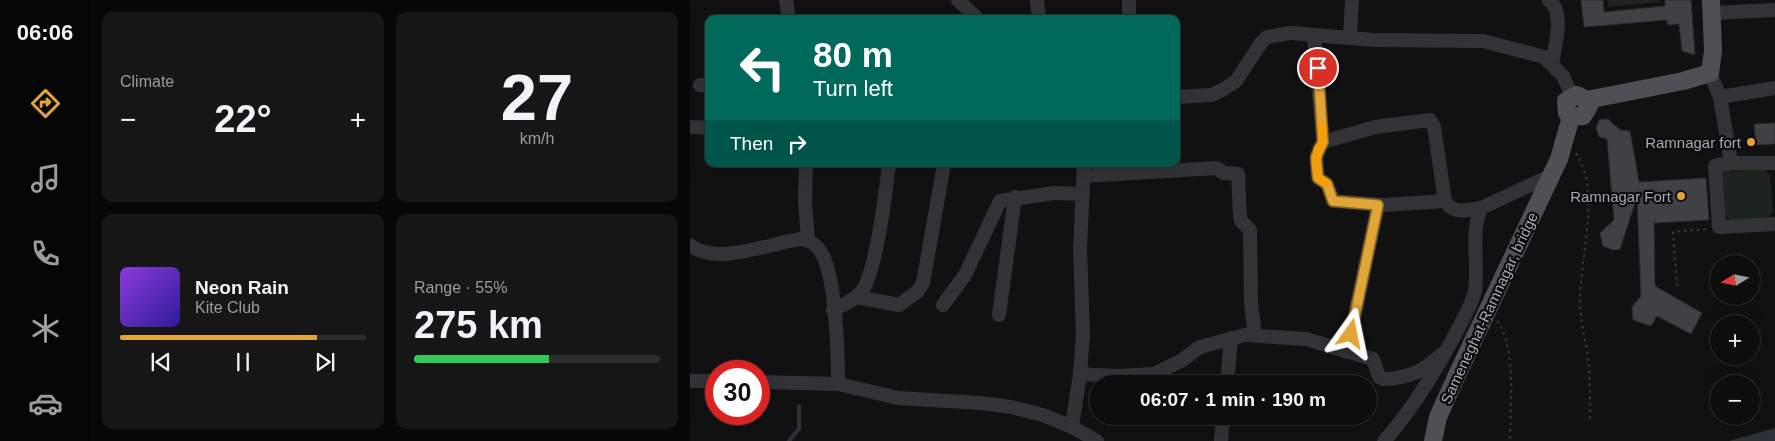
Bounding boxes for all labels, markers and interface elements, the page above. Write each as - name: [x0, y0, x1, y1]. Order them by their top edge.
- text: 06:06: [17, 20, 73, 45]
- icon: left: [730, 35, 795, 100]
- text: 80 m: [813, 35, 893, 74]
- pin: [1297, 47, 1339, 89]
- icon: arrive: [1304, 54, 1332, 82]
- text: 27: [501, 61, 573, 134]
- text: Climate: [120, 73, 174, 90]
- text: Turn left: [813, 76, 893, 101]
- icon: directions: [28, 86, 63, 121]
- text: 22°: [214, 98, 272, 140]
- text: −: [120, 104, 136, 135]
- text: +: [350, 104, 366, 135]
- text: km/h: [520, 130, 554, 147]
- icon: right: [783, 130, 811, 158]
- text: Then: [730, 133, 773, 154]
- place label: Ramnagar fort: [1645, 134, 1742, 151]
- marker: Ramnagar fort: [1745, 136, 1757, 148]
- icon: music: [28, 161, 63, 196]
- place label: Ramnagar Fort: [1570, 188, 1672, 205]
- marker: Ramnagar Fort: [1675, 190, 1687, 202]
- street label: Sameneghat-Ramnagar, bridge: [1437, 210, 1541, 406]
- icon: phone: [28, 236, 63, 271]
- north arrow: [1710, 255, 1760, 305]
- map controls: [1710, 255, 1760, 425]
- text: Neon Rain: [195, 277, 289, 298]
- text: Range · 55%: [414, 279, 507, 296]
- text: Kite Club: [195, 299, 260, 316]
- text: 275 km: [414, 304, 543, 346]
- position arrow: [1324, 307, 1376, 359]
- icon: climate: [28, 311, 63, 346]
- button: +: [1710, 315, 1760, 365]
- icon: previous: [147, 348, 175, 376]
- icon: pause: [229, 348, 257, 376]
- icon: next: [311, 348, 339, 376]
- speed limit sign: 30: [705, 360, 770, 425]
- button: −: [1710, 375, 1760, 425]
- icon: car: [28, 386, 63, 421]
- text: 06:07 · 1 min · 190 m: [1140, 389, 1326, 410]

